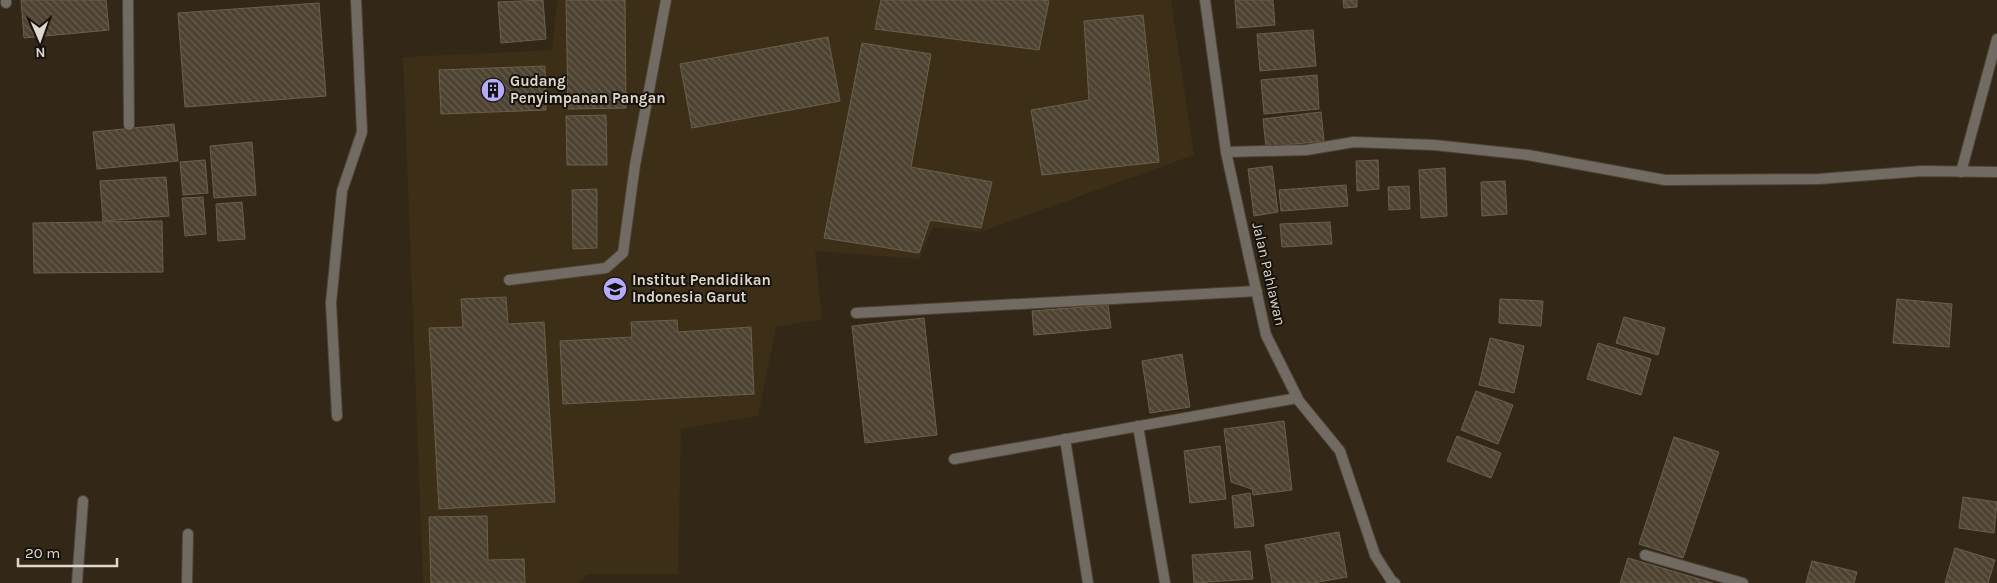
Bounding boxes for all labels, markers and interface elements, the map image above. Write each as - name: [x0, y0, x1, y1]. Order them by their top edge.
- north arrow: [15, 15, 65, 65]
- text: N: [35, 44, 46, 61]
- place label: Gudang Penyimpanan Pangan: [510, 72, 666, 107]
- building icon: Gudang Penyimpanan Pangan: [480, 77, 506, 103]
- street label: Jalan Pahlawan: [1248, 221, 1290, 327]
- place label: Institut Pendidikan Indonesia Garut: [632, 271, 771, 306]
- school or university icon: Institut Pendidikan Indonesia Garut: [602, 276, 628, 302]
- scale bar: [18, 536, 116, 568]
- text: 20 m: [25, 544, 60, 562]

